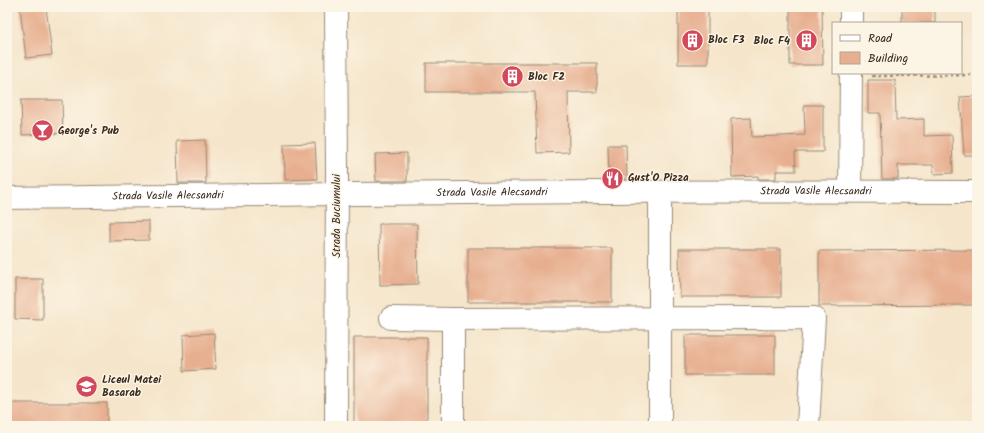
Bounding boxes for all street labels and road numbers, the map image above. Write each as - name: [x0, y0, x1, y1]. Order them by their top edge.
- street label: Strada Buciumului: [328, 174, 346, 258]
- street label: Strada Vasile Alecsandri: [760, 182, 872, 201]
- street label: Strada Vasile Alecsandri: [436, 183, 548, 202]
- street label: Strada Vasile Alecsandri: [112, 186, 224, 206]

